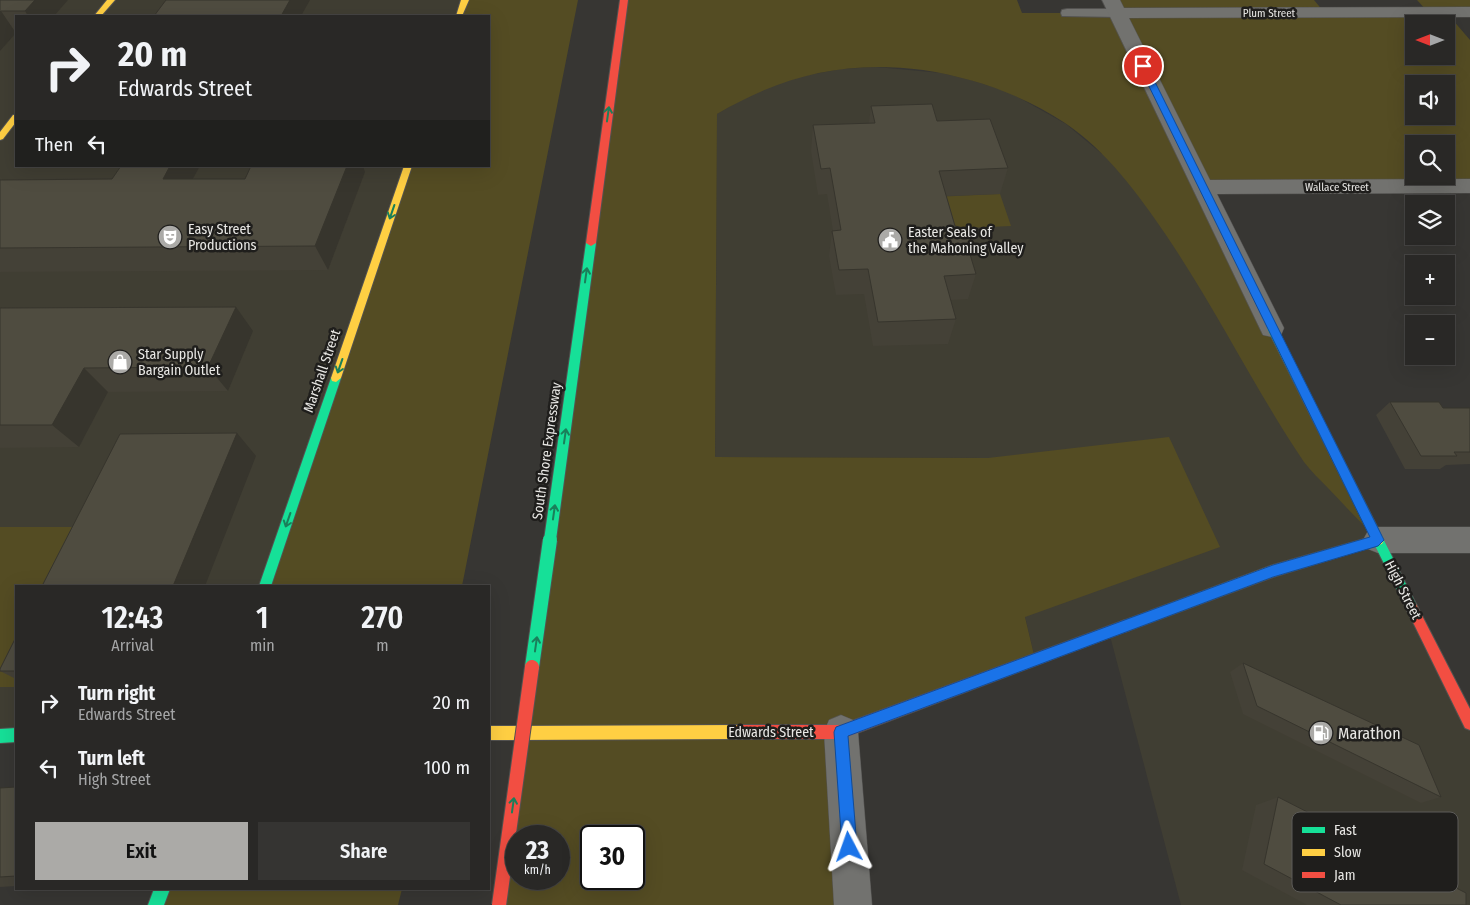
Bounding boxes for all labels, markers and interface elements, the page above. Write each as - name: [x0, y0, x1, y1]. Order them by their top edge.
- street label: Plum Street: [1243, 7, 1296, 20]
- north arrow: [1405, 15, 1455, 65]
- map controls: [1405, 15, 1455, 365]
- text: 20 m: [118, 33, 187, 75]
- icon: right: [35, 35, 100, 100]
- pin: [1122, 45, 1164, 87]
- icon: arrive: [1129, 52, 1157, 80]
- text: Edwards Street: [118, 75, 252, 102]
- button: sound: [1405, 75, 1455, 125]
- one-way arrow: [603, 106, 613, 122]
- icon: left: [83, 130, 111, 158]
- text: Then: [35, 133, 73, 156]
- button: search: [1405, 135, 1455, 185]
- street label: Wallace Street: [1305, 181, 1369, 194]
- button: layers: [1405, 195, 1455, 245]
- one-way arrow: [387, 204, 396, 220]
- place label: Easy Street Productions: [188, 221, 257, 254]
- theatre icon: Easy Street Productions: [157, 224, 183, 250]
- place label: Easter Seals of the Mahoning Valley: [908, 224, 1024, 257]
- public building icon: Easter Seals of the Mahoning Valley: [877, 227, 903, 253]
- button: +: [1405, 255, 1455, 305]
- one-way arrow: [582, 267, 592, 283]
- button: −: [1405, 315, 1455, 365]
- street label: Marshall Street: [300, 327, 344, 415]
- place label: Star Supply Bargain Outlet: [138, 346, 221, 379]
- shop icon: Star Supply Bargain Outlet: [107, 349, 133, 375]
- one-way arrow: [335, 358, 344, 374]
- street label: South Shore Expressway: [529, 381, 565, 521]
- one-way arrow: [560, 428, 570, 444]
- one-way arrow: [549, 504, 559, 520]
- one-way arrow: [282, 512, 292, 528]
- street label: High Street: [1381, 558, 1425, 623]
- text: 12:43: [102, 600, 163, 636]
- text: 1: [256, 600, 269, 636]
- text: 270: [361, 600, 403, 636]
- text: Arrival: [111, 636, 154, 655]
- text: min: [250, 636, 275, 655]
- text: m: [376, 636, 389, 655]
- one-way arrow: [531, 636, 541, 652]
- text: Turn right: [78, 682, 155, 705]
- icon: right: [35, 689, 63, 717]
- text: 20 m: [433, 691, 470, 714]
- text: Edwards Street: [78, 705, 176, 724]
- fuel station icon: Marathon: [1308, 720, 1334, 746]
- street label: Edwards Street: [728, 724, 814, 741]
- place label: Marathon: [1338, 724, 1401, 743]
- text: Turn left: [78, 747, 145, 770]
- icon: left: [35, 754, 63, 782]
- text: 100 m: [424, 756, 470, 779]
- text: High Street: [78, 770, 151, 789]
- one-way arrow: [508, 797, 518, 813]
- legend: [1292, 812, 1458, 892]
- position arrow: [822, 820, 874, 872]
- button: Exit: [35, 822, 248, 880]
- button: Share: [258, 822, 470, 880]
- text: Fast: [1334, 822, 1357, 839]
- speed limit sign: 30: [580, 825, 645, 890]
- text: 23: [526, 836, 549, 866]
- text: Slow: [1334, 844, 1361, 861]
- text: km/h: [524, 863, 551, 877]
- text: Jam: [1334, 867, 1355, 884]

